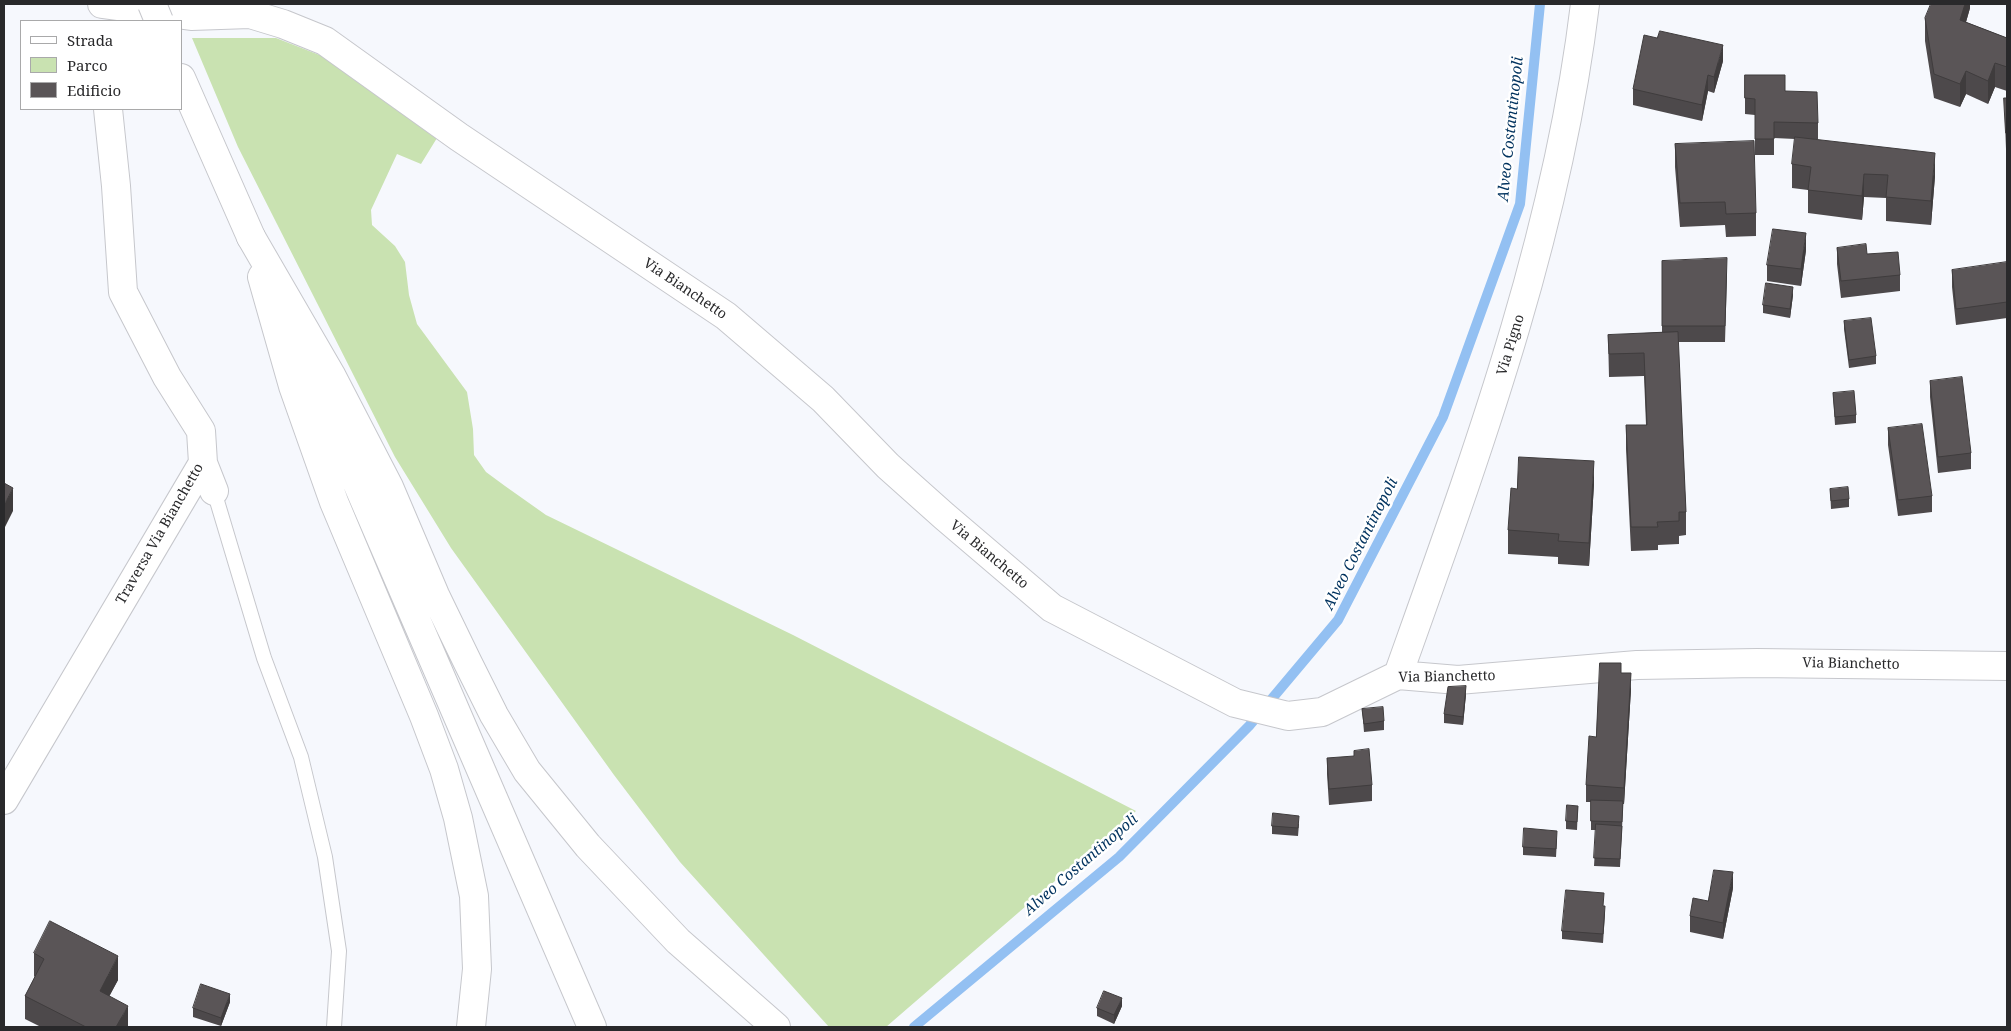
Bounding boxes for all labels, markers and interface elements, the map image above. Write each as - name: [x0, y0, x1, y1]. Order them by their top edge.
- legend: [20, 20, 182, 110]
- text: Strada: [67, 30, 113, 50]
- text: Parco: [67, 55, 108, 75]
- water label: Alveo Costantinopoli: [1494, 56, 1528, 202]
- text: Edificio: [67, 80, 121, 100]
- street label: Via Bianchetto: [640, 255, 730, 323]
- street label: Via Pigno: [1494, 312, 1528, 378]
- street label: Traversa Via Bianchetto: [113, 461, 207, 607]
- water label: Alveo Costantinopoli: [1320, 475, 1402, 613]
- street label: Via Bianchetto: [946, 517, 1032, 593]
- street label: Via Bianchetto: [1802, 655, 1900, 673]
- street label: Via Bianchetto: [1398, 668, 1496, 686]
- water label: Alveo Costantinopoli: [1020, 811, 1142, 919]

